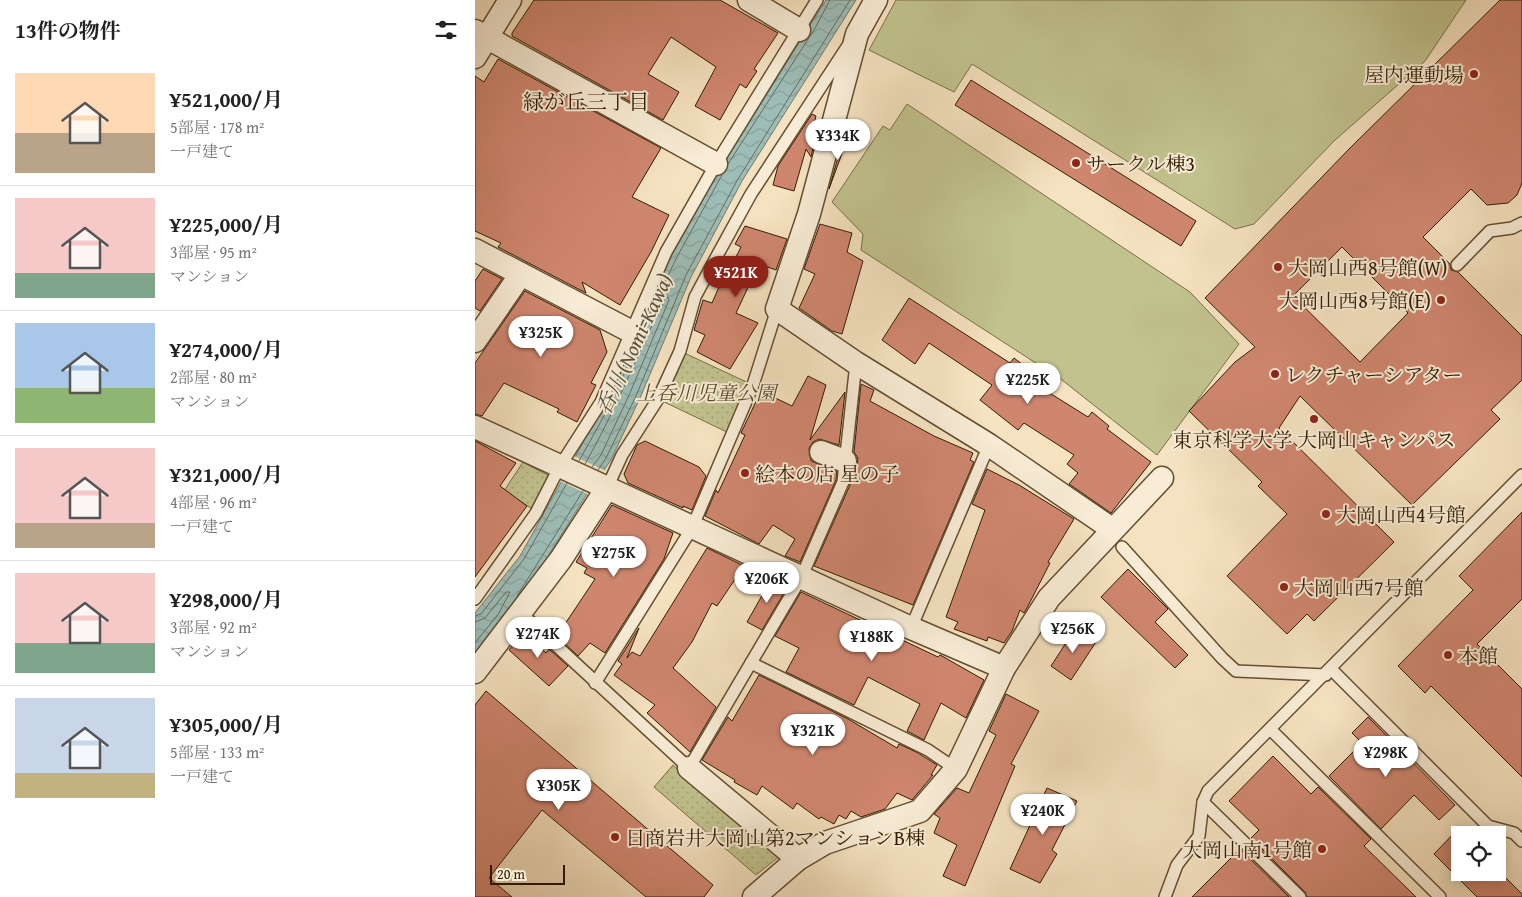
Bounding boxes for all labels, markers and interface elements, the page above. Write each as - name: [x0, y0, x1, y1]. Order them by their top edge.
- text: 13件の物件: [15, 15, 121, 46]
- icon: filters: [432, 16, 460, 44]
- place label: 屋内運動場: [1364, 60, 1464, 89]
- marker: 屋内運動場: [1468, 68, 1480, 80]
- text: ¥521,000/月: [170, 84, 283, 115]
- district label: 緑が丘三丁目: [523, 86, 649, 117]
- icon: home: [55, 93, 115, 153]
- text: 5部屋 · 178 m²: [170, 115, 265, 139]
- pin: ¥334K: [803, 119, 873, 161]
- text: ¥334K: [816, 123, 860, 147]
- text: 一戸建て: [170, 139, 234, 163]
- place label: サークル棟3: [1086, 149, 1195, 178]
- marker: サークル棟3: [1070, 157, 1082, 169]
- text: ¥225,000/月: [170, 209, 283, 240]
- icon: home: [55, 218, 115, 278]
- text: 3部屋 · 95 m²: [170, 240, 257, 264]
- place label: 大岡山西8号館(W): [1288, 253, 1448, 282]
- pin: ¥521K: [701, 256, 771, 298]
- text: ¥521K: [714, 260, 758, 284]
- marker: 大岡山西8号館(W): [1272, 261, 1284, 273]
- text: マンション: [170, 264, 249, 288]
- water label: 呑川 (Nomi-Kawa): [588, 268, 680, 420]
- place label: 大岡山西8号館(E): [1278, 286, 1431, 315]
- marker: 大岡山西8号館(E): [1435, 294, 1447, 306]
- pin: ¥325K: [506, 316, 576, 358]
- text: ¥325K: [519, 320, 563, 344]
- text: ¥274,000/月: [170, 334, 283, 365]
- icon: home: [55, 343, 115, 403]
- place label: レクチャーシアター: [1285, 360, 1462, 389]
- pin: ¥225K: [993, 362, 1063, 405]
- text: 2部屋 · 80 m²: [170, 365, 257, 389]
- text: ¥225K: [1006, 367, 1050, 391]
- marker: レクチャーシアター: [1269, 368, 1281, 380]
- park label: 上呑川児童公園: [636, 378, 779, 407]
- text: マンション: [170, 389, 249, 413]
- marker: 東京科学大学 大岡山キャンパス: [1308, 413, 1320, 425]
- place label: 東京科学大学 大岡山キャンパス: [1172, 425, 1456, 454]
- text: ¥321,000/月: [170, 459, 283, 490]
- place label: 絵本の店 星の子: [755, 459, 899, 488]
- marker: 絵本の店 星の子: [739, 467, 751, 479]
- icon: home: [55, 468, 115, 528]
- text: 4部屋 · 96 m²: [170, 490, 257, 514]
- place label: 大岡山西4号館: [1336, 500, 1466, 529]
- marker: 大岡山西4号館: [1320, 508, 1332, 520]
- text: 一戸建て: [170, 514, 234, 538]
- pin: ¥275K: [579, 536, 649, 578]
- text: ¥275K: [592, 540, 636, 564]
- pin: ¥206K: [732, 562, 802, 604]
- text: ¥206K: [745, 566, 789, 590]
- place label: 大岡山西7号館: [1294, 573, 1424, 602]
- marker: 大岡山西7号館: [1278, 581, 1290, 593]
- text: ¥298,000/月: [170, 584, 283, 615]
- icon: home: [55, 593, 115, 653]
- pin: ¥256K: [1038, 612, 1108, 654]
- text: 3部屋 · 92 m²: [170, 615, 257, 639]
- pin: ¥274K: [503, 616, 573, 659]
- text: ¥256K: [1051, 616, 1095, 640]
- pin: ¥188K: [837, 620, 907, 662]
- text: ¥274K: [516, 621, 560, 645]
- text: ¥188K: [850, 624, 894, 648]
- text: マンション: [170, 639, 249, 663]
- place label: 本館: [1458, 641, 1498, 670]
- marker: 本館: [1442, 649, 1454, 661]
- text: ¥305,000/月: [170, 709, 283, 740]
- pin: ¥321K: [778, 714, 848, 756]
- icon: home: [55, 718, 115, 778]
- text: ¥321K: [791, 718, 835, 742]
- pin: ¥298K: [1351, 736, 1421, 778]
- text: 5部屋 · 133 m²: [170, 740, 265, 764]
- text: ¥298K: [1364, 740, 1408, 764]
- text: 一戸建て: [170, 764, 234, 788]
- pin: ¥305K: [524, 768, 594, 811]
- text: ¥305K: [537, 773, 581, 797]
- pin: ¥240K: [1008, 794, 1078, 836]
- text: ¥240K: [1021, 798, 1065, 822]
- place label: 日商岩井大岡山第2マンションB棟: [625, 823, 925, 852]
- map controls: [1451, 826, 1506, 881]
- button: locate: [1451, 826, 1506, 881]
- marker: 日商岩井大岡山第2マンションB棟: [609, 831, 621, 843]
- place label: 大岡山南1号館: [1182, 835, 1312, 864]
- marker: 大岡山南1号館: [1316, 843, 1328, 855]
- scale bar: [490, 862, 565, 885]
- text: 20 m: [497, 864, 525, 884]

